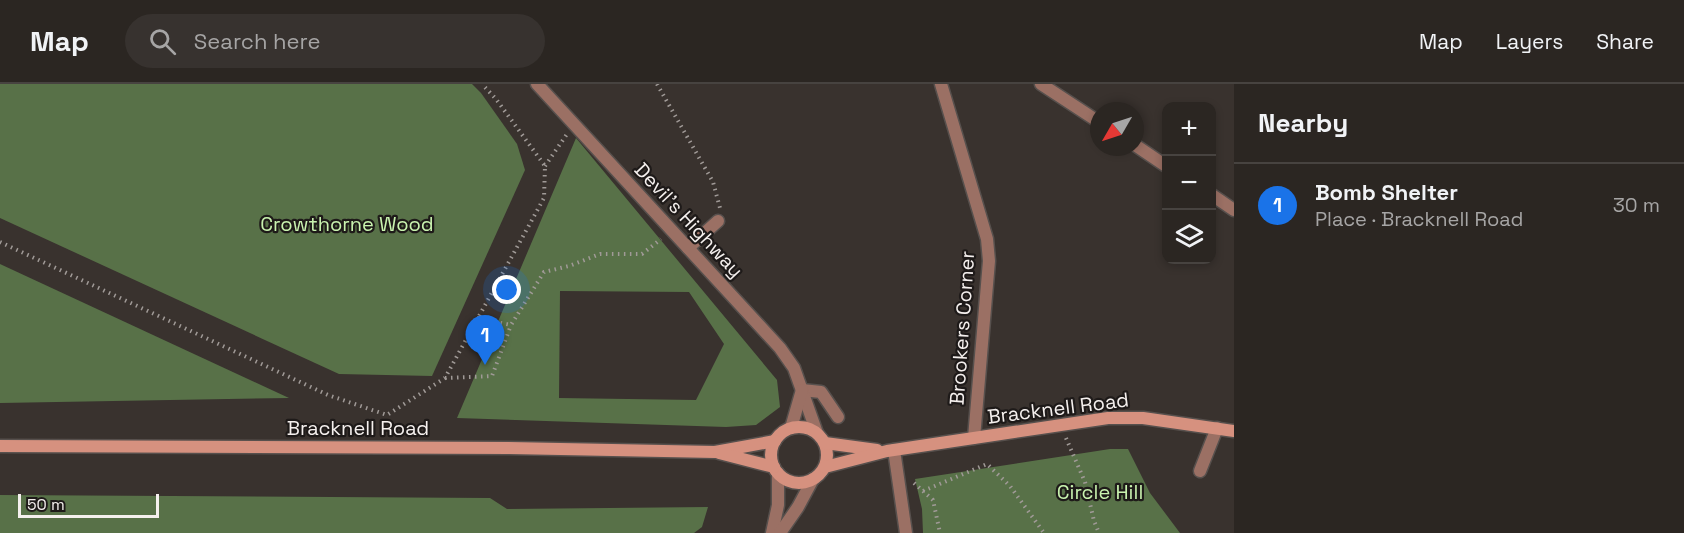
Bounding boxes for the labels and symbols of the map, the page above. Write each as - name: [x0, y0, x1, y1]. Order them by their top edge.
- north arrow: [1090, 102, 1144, 156]
- street label: Devil's Highway: [629, 157, 749, 283]
- park label: Crowthorne Wood: [260, 211, 434, 237]
- street label: Brookers Corner: [944, 250, 980, 406]
- your location: [492, 275, 521, 304]
- pin: 1: [466, 316, 504, 365]
- street label: Bracknell Road: [986, 386, 1130, 430]
- street label: Bracknell Road: [287, 415, 429, 441]
- park label: Circle Hill: [1057, 479, 1143, 505]
- scale bar: [18, 491, 159, 518]

